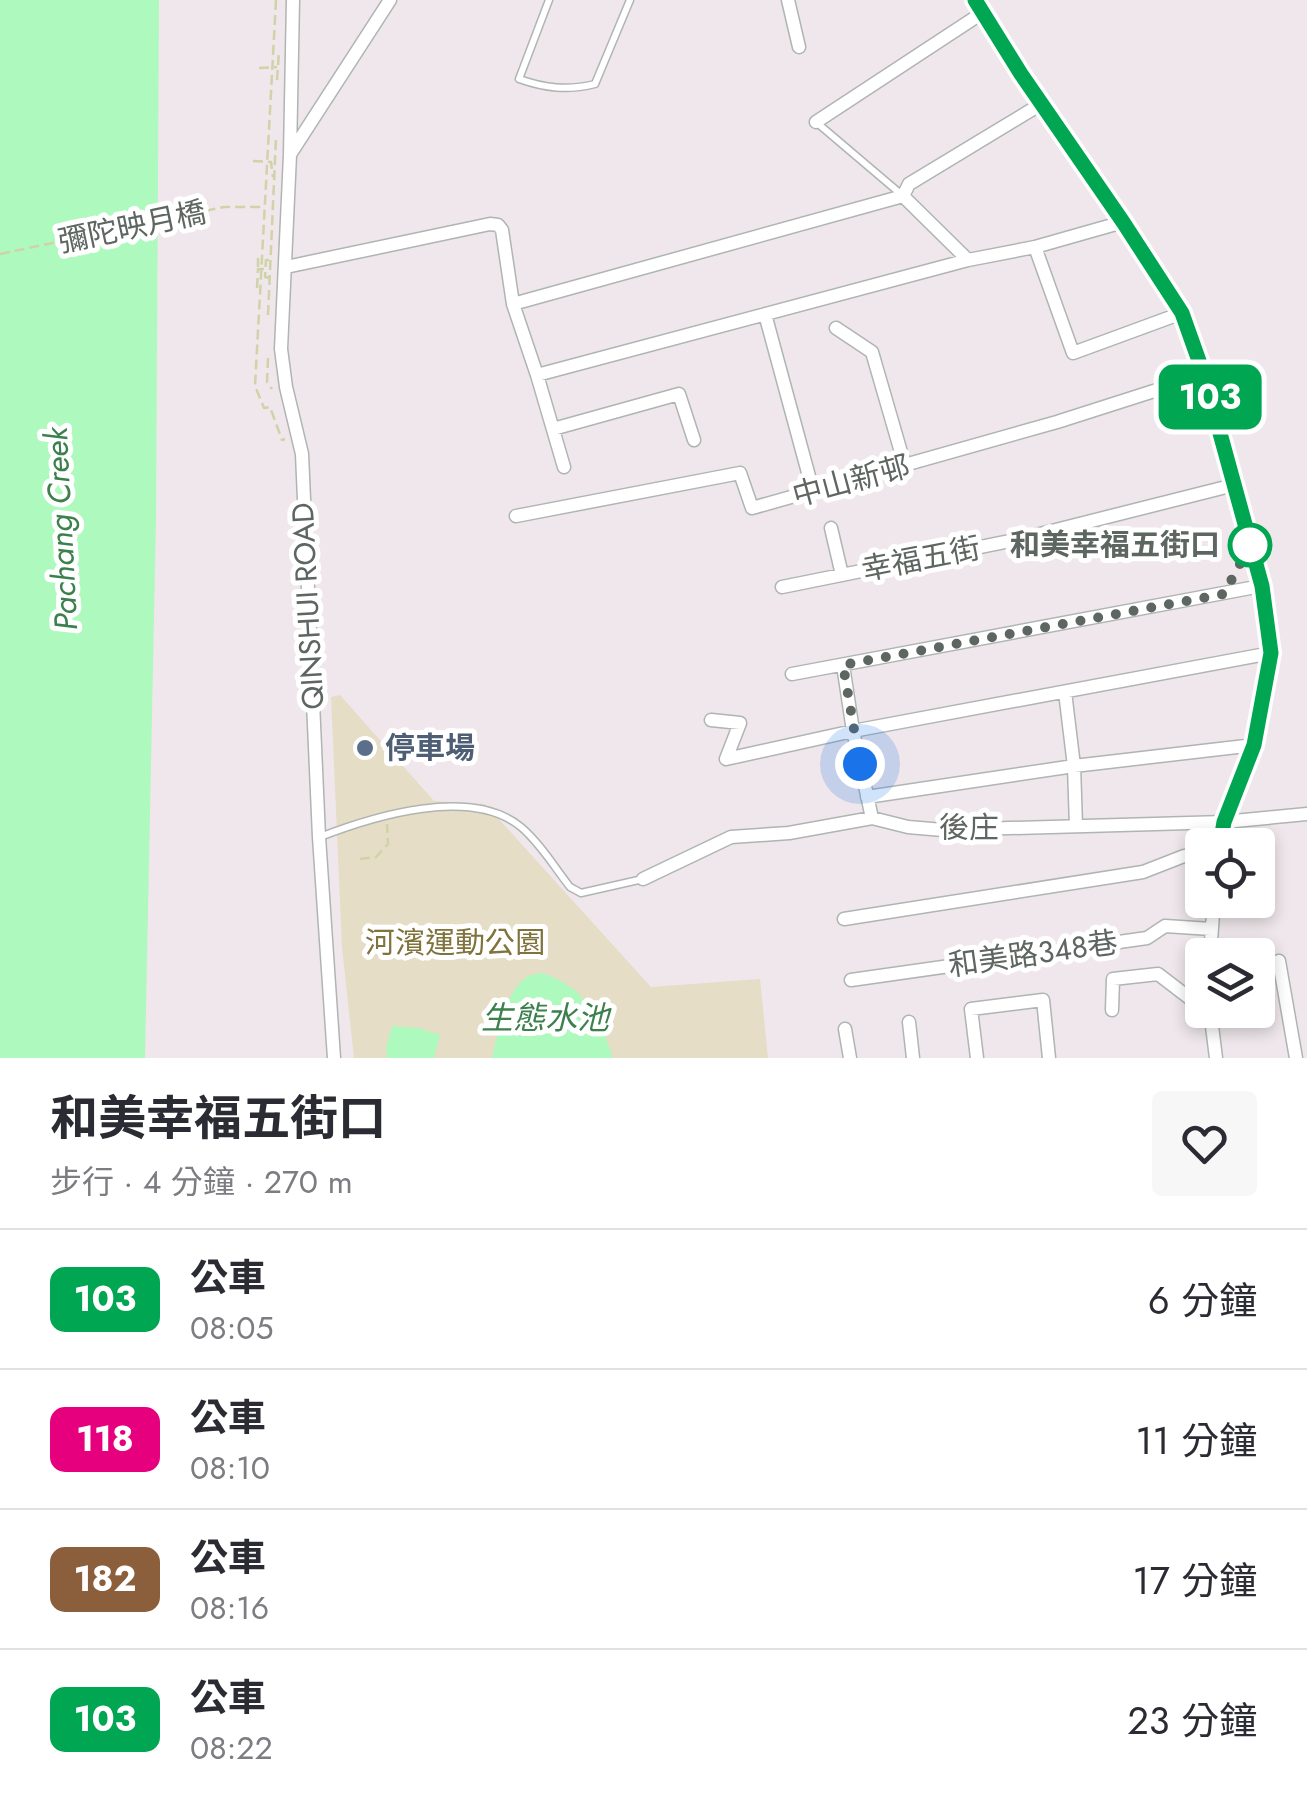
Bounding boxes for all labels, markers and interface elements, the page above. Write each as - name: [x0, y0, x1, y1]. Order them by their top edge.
- street label: 彌陀映月橋: [54, 190, 210, 263]
- line badge: 103: [1152, 364, 1268, 430]
- text: 103: [1179, 372, 1241, 422]
- water label: Pachang Creek: [33, 425, 89, 632]
- street label: 中山新邨: [787, 444, 914, 517]
- street label: QINSHUI ROAD: [281, 501, 334, 711]
- place label: 和美幸福五街口: [1010, 523, 1220, 566]
- marker: 和美幸福五街口: [1229, 524, 1271, 566]
- street label: 幸福五街: [858, 526, 984, 591]
- place label: 停車場: [385, 726, 475, 769]
- marker: 停車場: [354, 737, 376, 759]
- your location: [835, 739, 885, 789]
- street label: 後庄: [939, 806, 999, 849]
- map controls: [1185, 828, 1275, 1028]
- button: locate: [1185, 828, 1275, 918]
- street label: 和美路348巷: [946, 920, 1120, 987]
- park label: 河濱運動公園: [365, 921, 545, 964]
- button: layers: [1185, 938, 1275, 1028]
- water label: 生態水池: [481, 995, 612, 1041]
- text: 和美幸福五街口: [50, 1084, 386, 1153]
- button: heart: [1152, 1091, 1257, 1196]
- text: 步行 · 4 分鐘 · 270 m: [50, 1159, 353, 1205]
- text: 公車: [190, 1250, 266, 1305]
- text: 6 分鐘: [1148, 1273, 1257, 1328]
- text: 103: [74, 1274, 136, 1324]
- text: 08:05: [190, 1305, 274, 1351]
- text: 公車: [190, 1390, 266, 1445]
- text: 11 分鐘: [1135, 1413, 1257, 1468]
- text: 118: [76, 1414, 134, 1464]
- text: 08:10: [190, 1445, 270, 1491]
- text: 公車: [190, 1530, 266, 1585]
- text: 17 分鐘: [1133, 1553, 1257, 1608]
- text: 182: [74, 1554, 136, 1604]
- text: 08:16: [190, 1585, 269, 1631]
- text: 公車: [190, 1670, 266, 1725]
- text: 23 分鐘: [1127, 1693, 1257, 1748]
- text: 103: [74, 1694, 136, 1744]
- text: 08:22: [190, 1725, 273, 1771]

